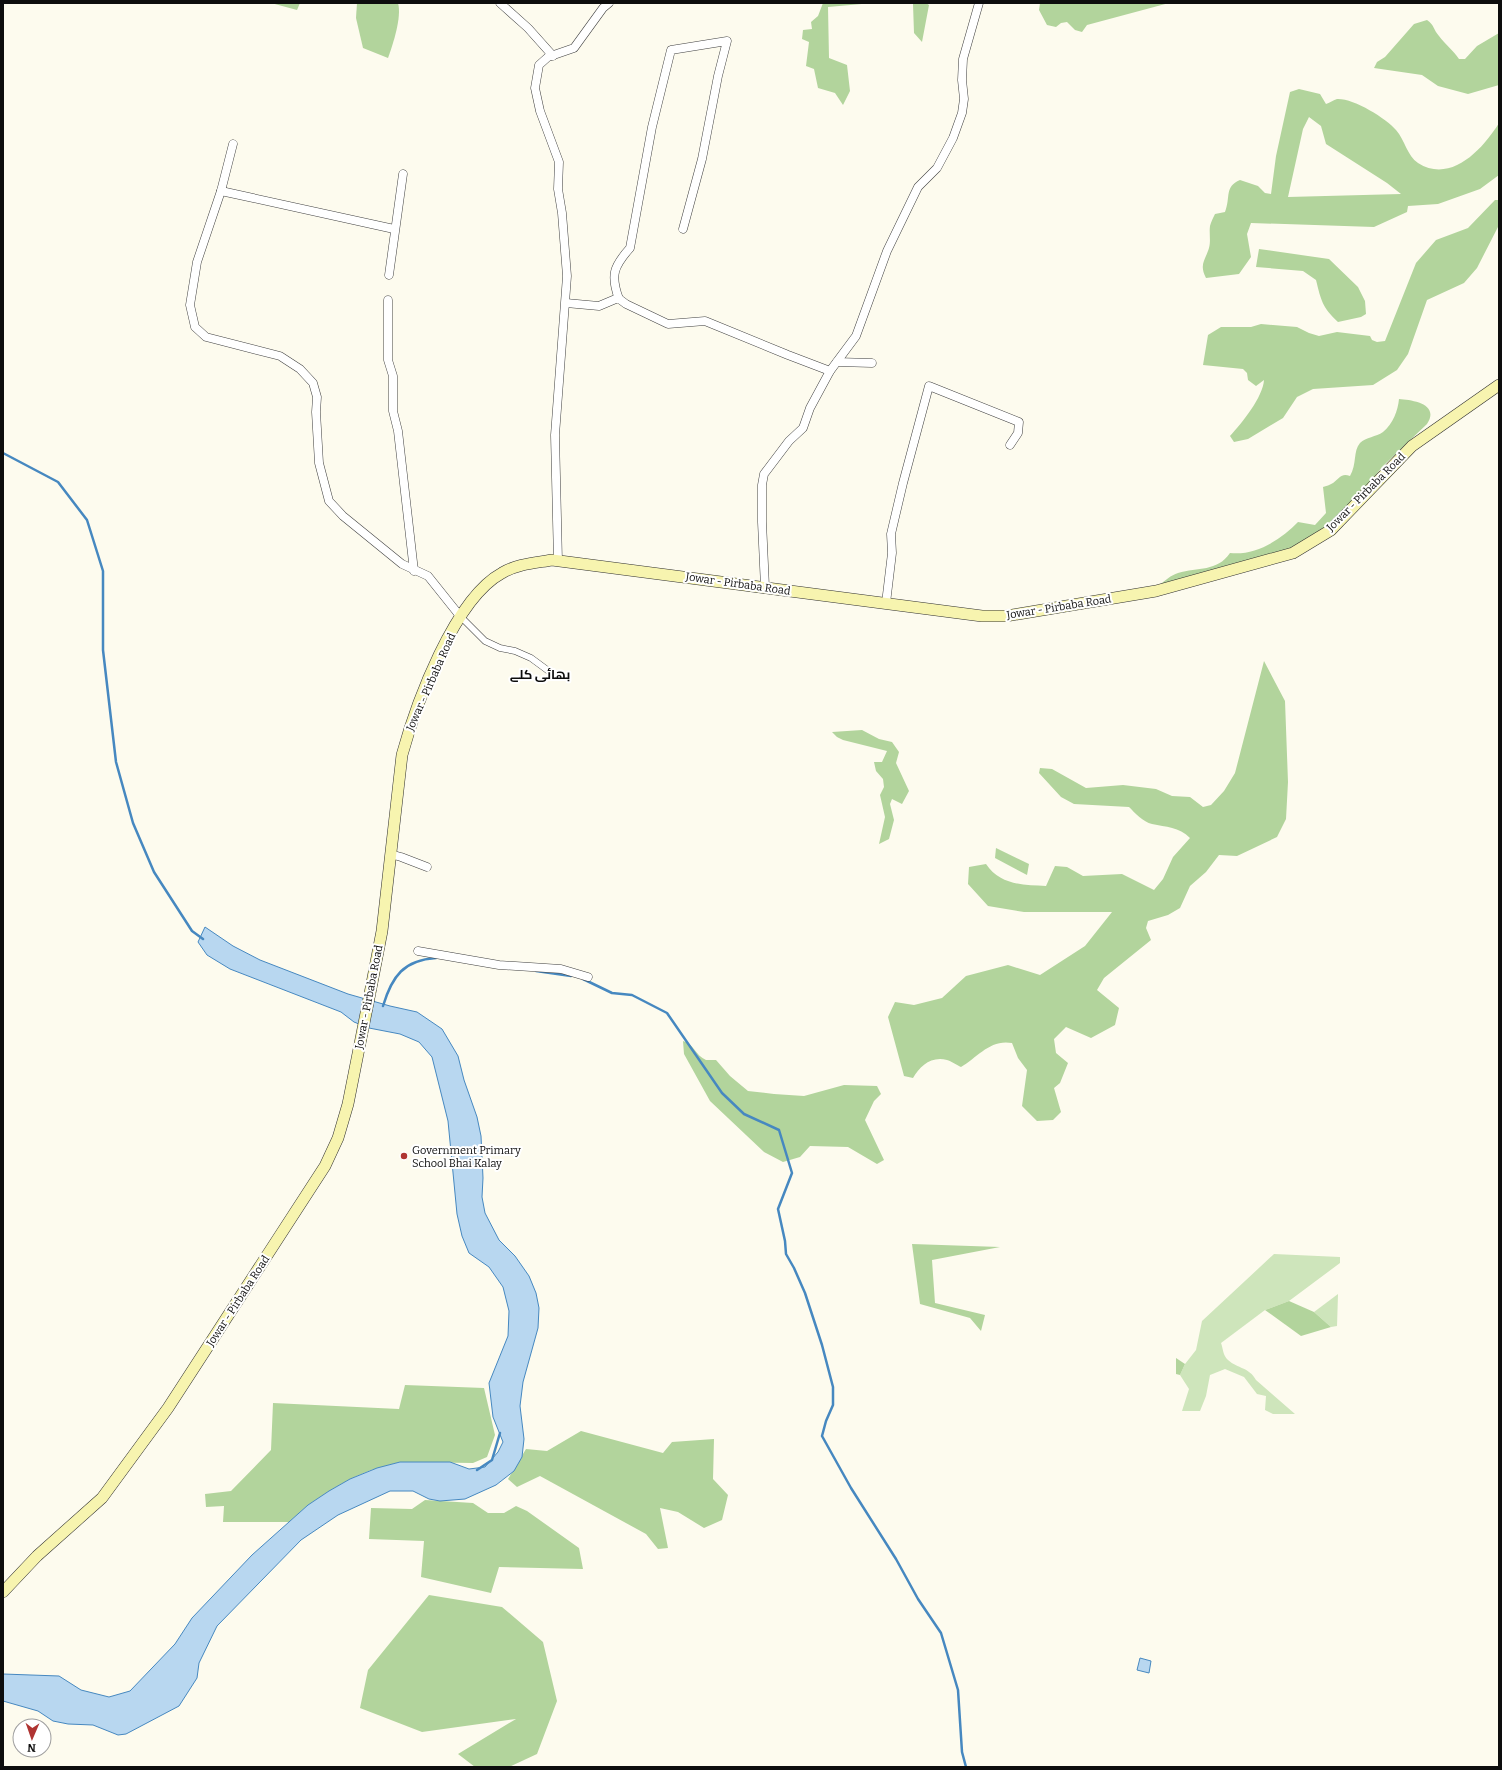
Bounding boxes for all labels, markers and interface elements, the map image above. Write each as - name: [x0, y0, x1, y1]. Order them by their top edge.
- street label: Jowar - Pirbaba Road: [1323, 450, 1408, 535]
- street label: Jowar - Pirbaba Road: [684, 570, 792, 598]
- street label: Jowar - Pirbaba Road: [1005, 592, 1113, 622]
- street label: Jowar - Pirbaba Road: [403, 631, 459, 734]
- district label: بھائی كلے: [510, 667, 570, 682]
- street label: Jowar - Pirbaba Road: [352, 943, 386, 1051]
- place label: Government Primary School Bhai Kalay: [412, 1144, 521, 1170]
- marker: Government Primary School Bhai Kalay: [399, 1151, 409, 1161]
- street label: Jowar - Pirbaba Road: [203, 1253, 273, 1350]
- north arrow: [12, 1718, 52, 1758]
- text: N: [27, 1741, 36, 1754]

